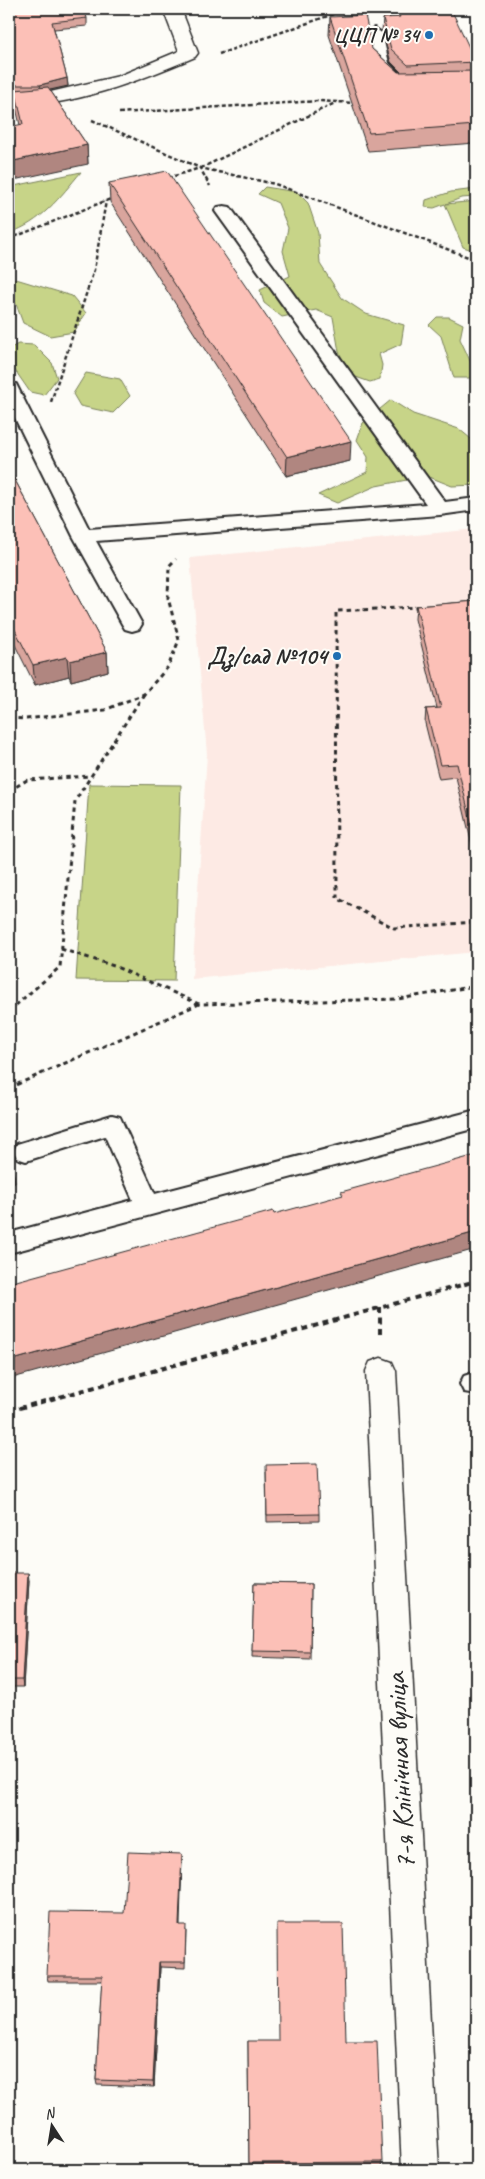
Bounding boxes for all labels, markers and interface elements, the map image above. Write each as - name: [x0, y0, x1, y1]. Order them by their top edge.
- place label: ЦЦП № 34: [334, 23, 422, 48]
- marker: ЦЦП № 34: [423, 29, 435, 41]
- place label: Дз/сад №104: [207, 641, 330, 672]
- marker: Дз/сад №104: [331, 650, 343, 662]
- street label: 7-я Клінічная вуліца: [376, 1670, 424, 1870]
- north arrow: [28, 2102, 78, 2152]
- text: N: [43, 2104, 58, 2123]

